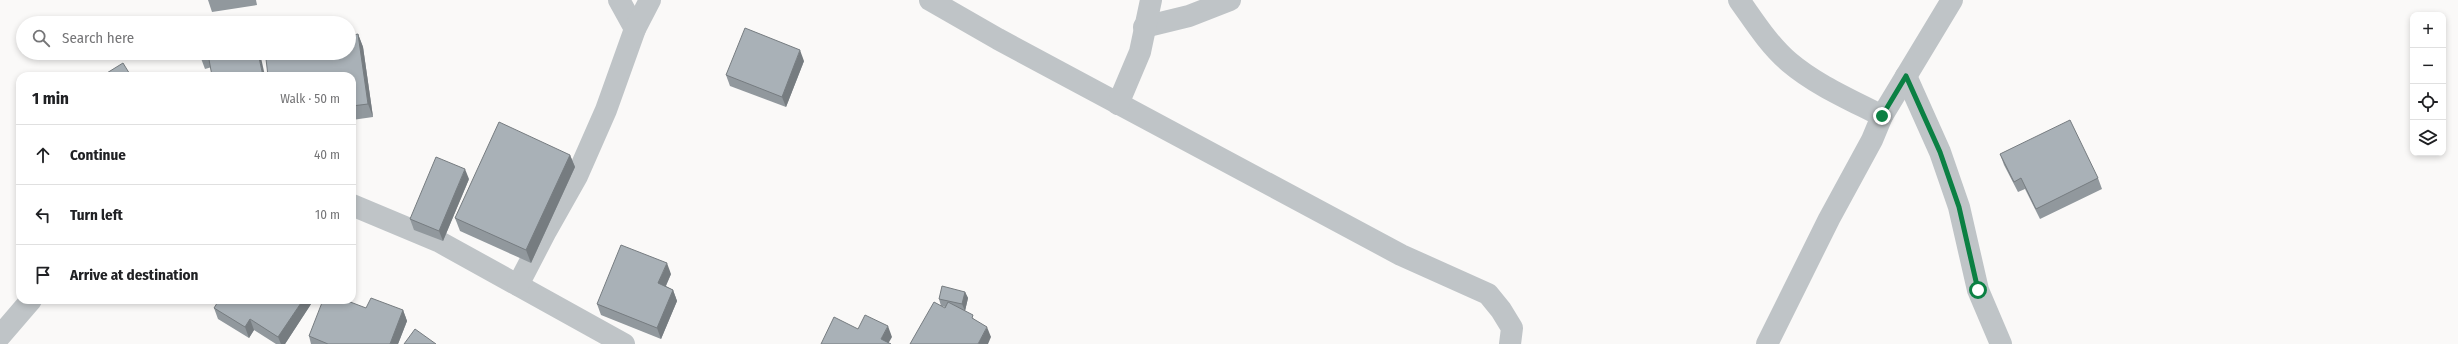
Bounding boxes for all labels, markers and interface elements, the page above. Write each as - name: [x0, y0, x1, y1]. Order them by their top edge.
- map controls: [2410, 12, 2446, 156]
- button: +: [2410, 12, 2446, 48]
- search box: [16, 16, 356, 60]
- icon: search: [30, 27, 52, 49]
- text: Search here: [62, 29, 134, 47]
- button: −: [2410, 48, 2446, 84]
- button: locate: [2410, 84, 2446, 120]
- text: 1 min: [32, 88, 69, 109]
- text: Walk · 50 m: [280, 91, 340, 106]
- route end: [1873, 107, 1891, 125]
- button: layers: [2410, 120, 2446, 156]
- icon: ahead: [32, 144, 54, 166]
- text: Continue: [70, 146, 126, 164]
- text: 40 m: [314, 147, 340, 162]
- icon: left: [32, 204, 54, 226]
- text: Turn left: [70, 206, 123, 224]
- text: 10 m: [315, 207, 340, 222]
- icon: arrive: [32, 264, 54, 286]
- text: Arrive at destination: [70, 266, 198, 284]
- route start: [1969, 281, 1987, 299]

